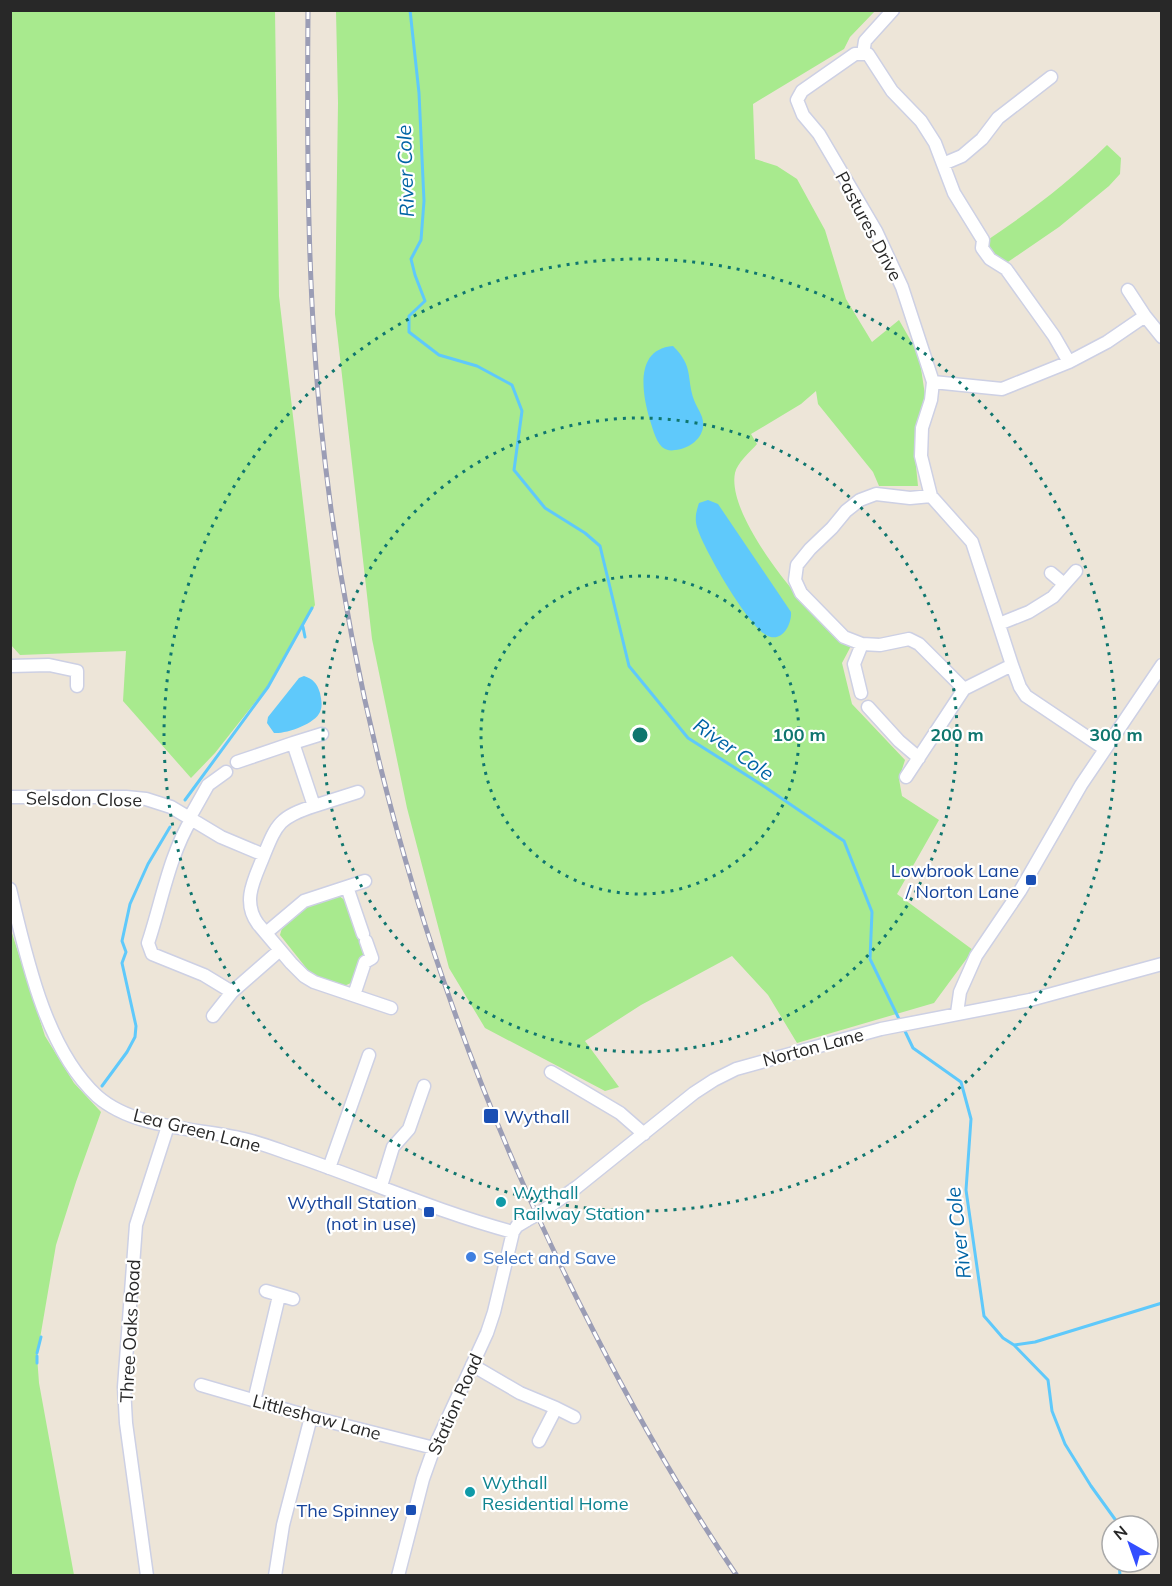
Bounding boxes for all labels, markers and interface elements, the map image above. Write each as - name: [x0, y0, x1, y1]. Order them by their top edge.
- water label: River Cole: [391, 124, 419, 218]
- street label: Pastures Drive: [830, 167, 908, 285]
- water label: River Cole: [689, 712, 779, 786]
- text: 100 m: [772, 723, 826, 746]
- text: 200 m: [930, 723, 984, 746]
- text: 300 m: [1089, 723, 1143, 746]
- centre of rings: [630, 725, 650, 745]
- street label: Selsdon Close: [26, 786, 142, 812]
- place label: Lowbrook Lane / Norton Lane: [891, 859, 1019, 903]
- marker: Lowbrook Lane / Norton Lane: [1024, 873, 1038, 887]
- street label: Norton Lane: [760, 1023, 866, 1071]
- street label: Lea Green Lane: [131, 1103, 263, 1157]
- place label: Wythall: [504, 1105, 569, 1128]
- marker: Wythall: [482, 1107, 500, 1125]
- place label: Wythall Railway Station: [513, 1181, 645, 1225]
- water label: River Cole: [940, 1185, 976, 1280]
- place label: Wythall Station (not in use): [287, 1191, 417, 1235]
- marker: Wythall Railway Station: [494, 1195, 508, 1209]
- marker: Wythall Station (not in use): [422, 1205, 436, 1219]
- place label: Select and Save: [483, 1246, 616, 1269]
- marker: Select and Save: [464, 1250, 478, 1264]
- street label: Three Oaks Road: [115, 1259, 145, 1403]
- street label: Station Road: [422, 1350, 488, 1458]
- street label: Littleshaw Lane: [250, 1389, 384, 1445]
- place label: Wythall Residential Home: [482, 1471, 628, 1515]
- marker: Wythall Residential Home: [463, 1485, 477, 1499]
- place label: The Spinney: [296, 1499, 399, 1522]
- marker: The Spinney: [404, 1503, 418, 1517]
- north arrow: [1100, 1514, 1160, 1574]
- text: N: [1109, 1521, 1131, 1544]

